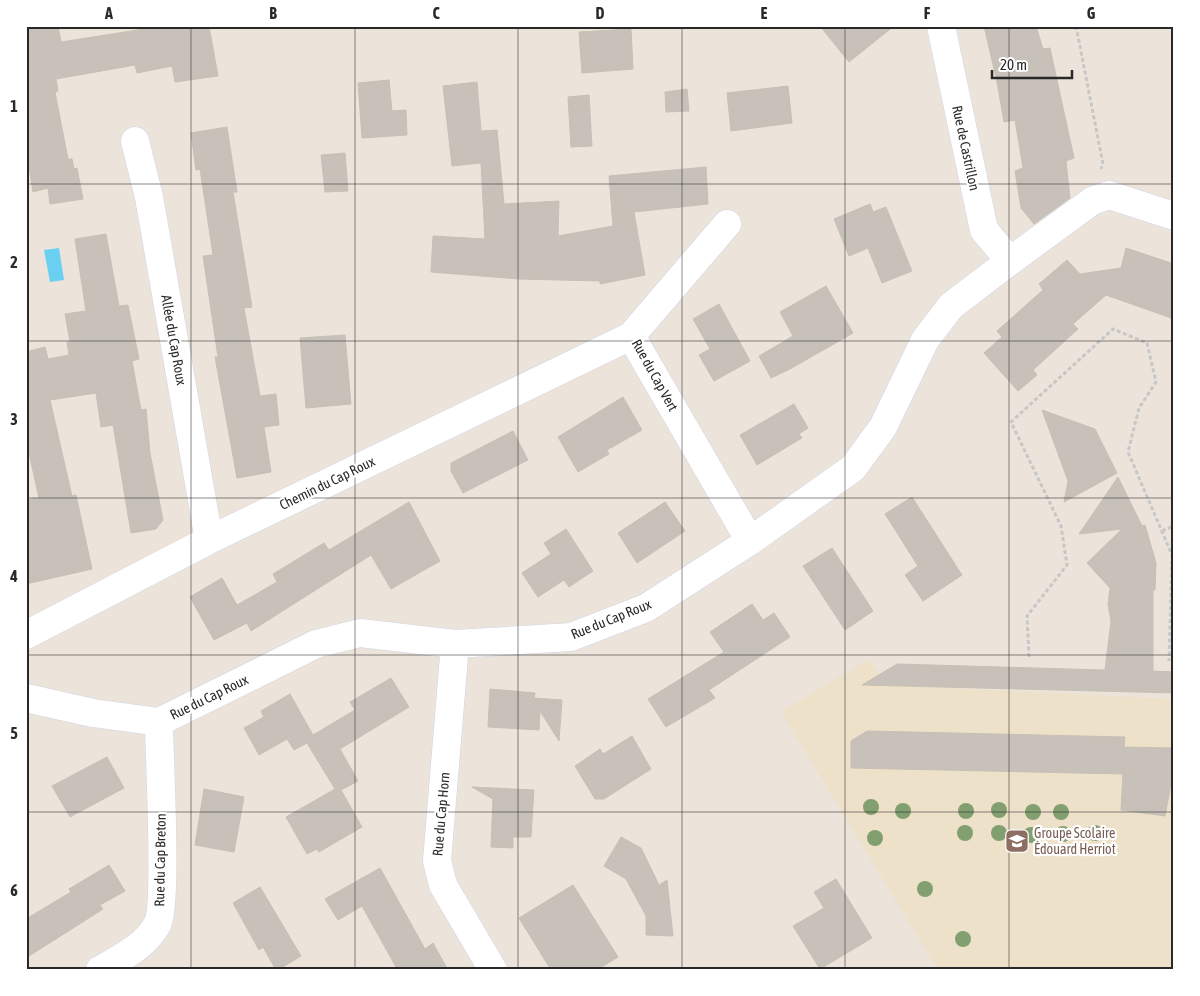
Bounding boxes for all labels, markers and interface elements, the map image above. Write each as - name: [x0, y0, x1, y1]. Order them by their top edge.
- text: A: [104, 4, 113, 22]
- text: B: [269, 4, 277, 22]
- text: C: [432, 4, 440, 22]
- text: D: [596, 4, 605, 22]
- text: E: [761, 4, 768, 22]
- text: F: [924, 4, 931, 22]
- text: G: [1087, 4, 1096, 22]
- scale bar: [992, 48, 1072, 80]
- text: 20 m: [1000, 56, 1027, 73]
- text: 1: [10, 97, 18, 115]
- street label: Rue de Castrillon: [949, 104, 983, 192]
- text: 2: [10, 253, 18, 271]
- street label: Allée du Cap Roux: [158, 294, 190, 387]
- street label: Rue du Cap Vert: [629, 336, 681, 414]
- text: 3: [10, 410, 18, 428]
- street label: Chemin du Cap Roux: [277, 453, 378, 513]
- text: 4: [9, 567, 18, 585]
- street label: Rue du Cap Roux: [569, 596, 654, 642]
- street label: Rue du Cap Roux: [167, 671, 251, 723]
- text: 5: [10, 724, 18, 742]
- street label: Rue du Cap Horn: [429, 771, 453, 857]
- street label: Rue du Cap Breton: [151, 813, 169, 907]
- place label: Groupe Scolaire Édouard Herriot: [1034, 825, 1116, 857]
- school or university icon: Groupe Scolaire Édouard Herriot: [1004, 828, 1030, 854]
- text: 6: [10, 881, 18, 899]

